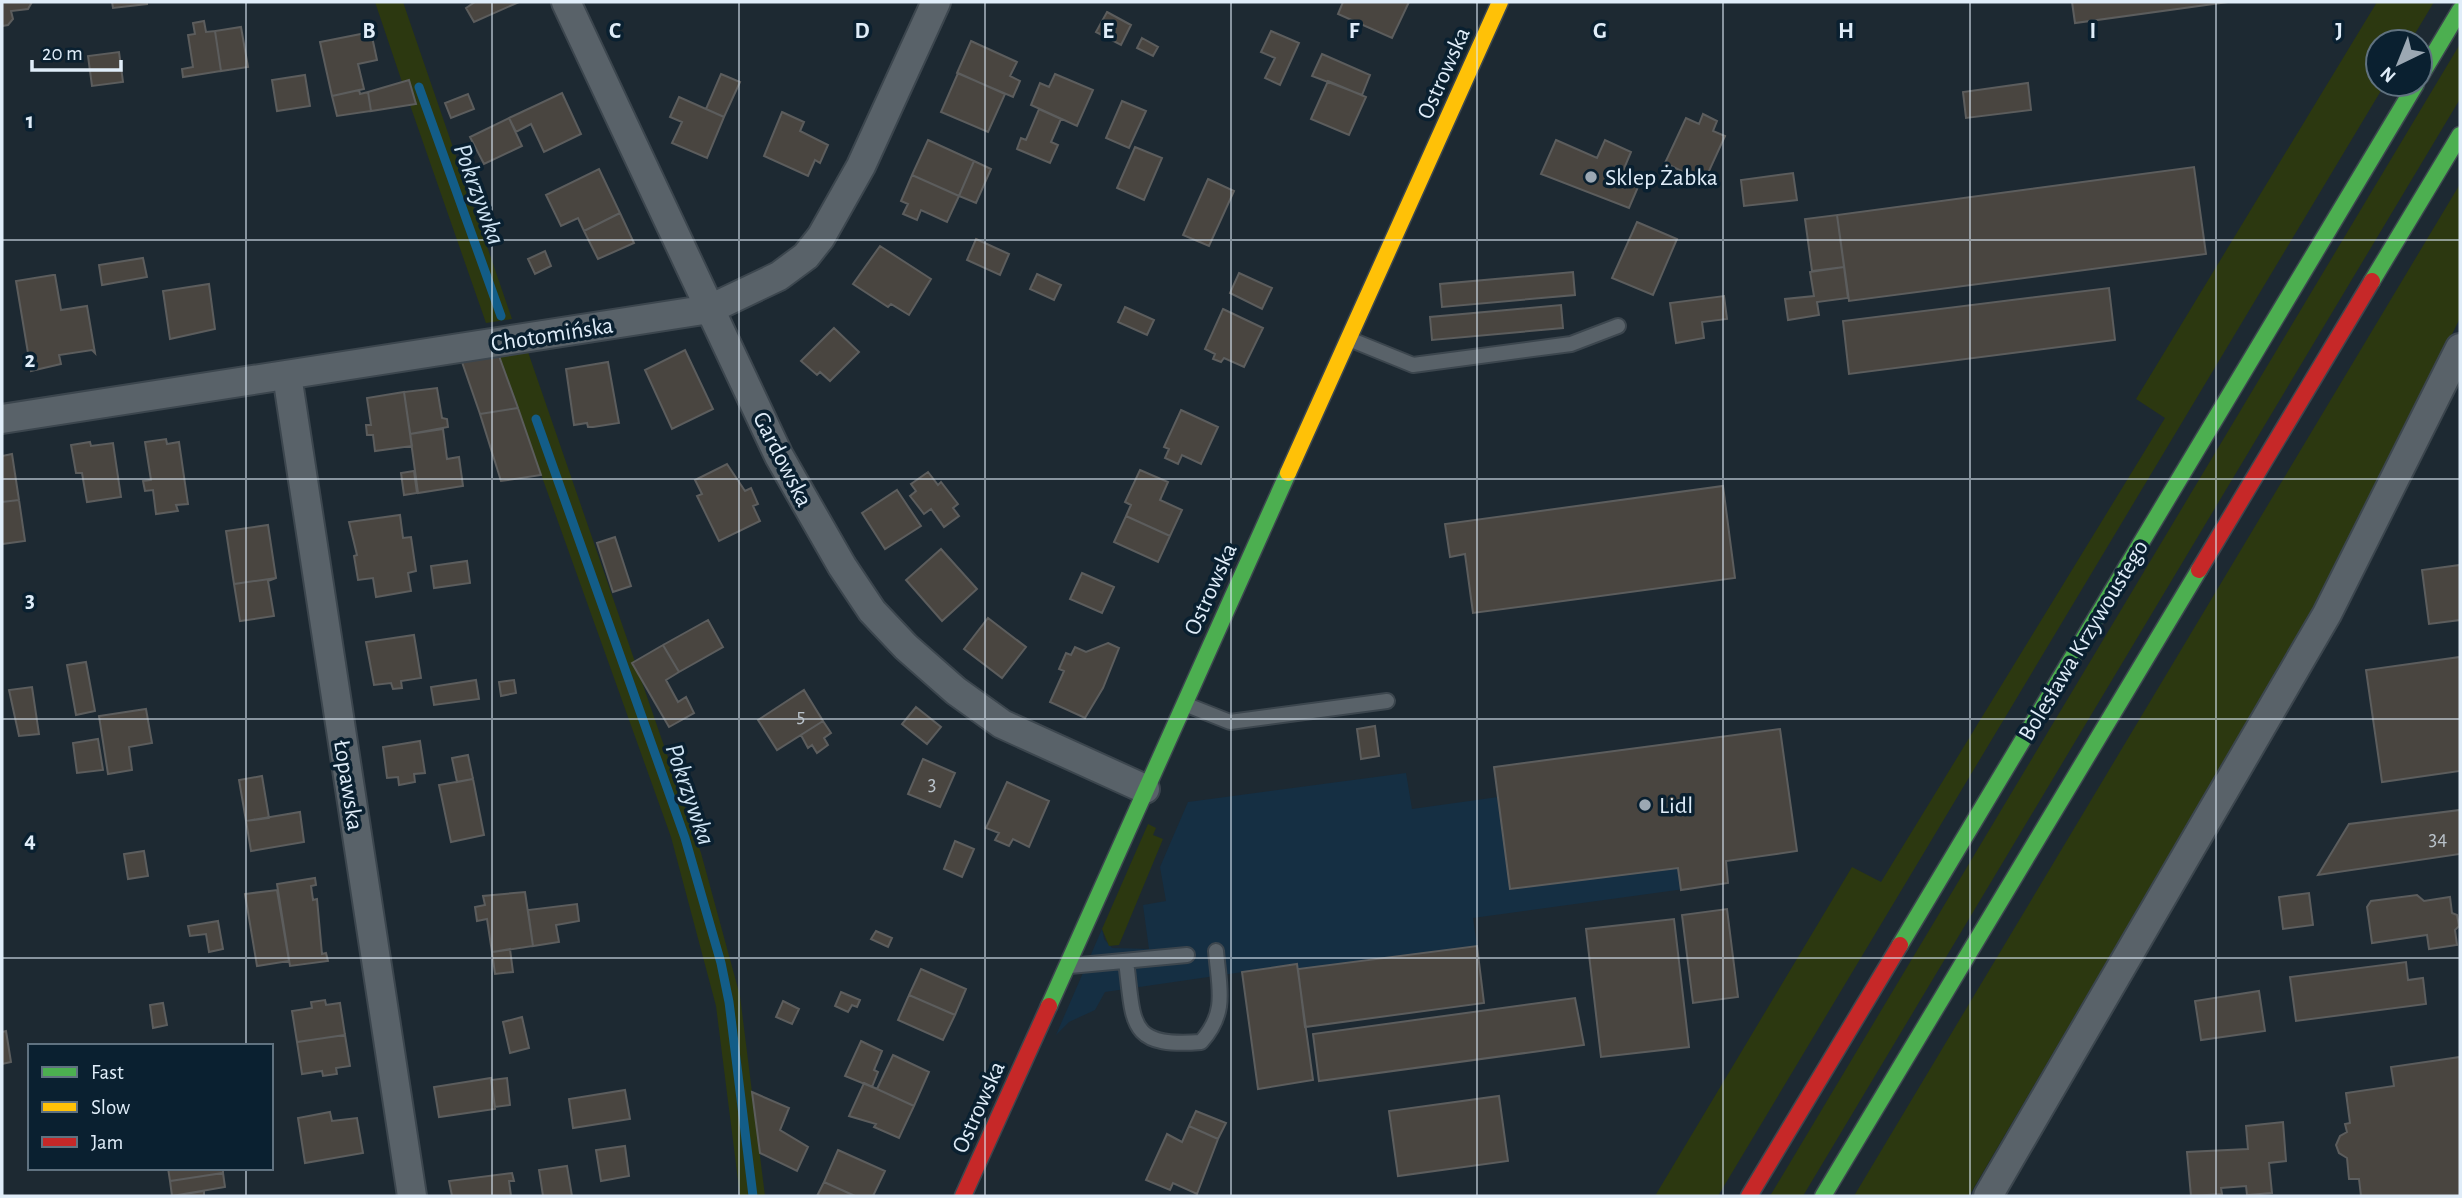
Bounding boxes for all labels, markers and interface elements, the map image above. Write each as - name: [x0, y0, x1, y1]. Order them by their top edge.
- text: B: [362, 20, 376, 43]
- text: C: [609, 20, 621, 43]
- text: D: [854, 20, 870, 43]
- text: E: [1102, 20, 1114, 43]
- text: F: [1349, 20, 1360, 43]
- text: G: [1593, 20, 1607, 43]
- text: H: [1838, 20, 1854, 43]
- text: I: [2090, 20, 2096, 43]
- text: J: [2335, 20, 2343, 43]
- street label: Ostrowska: [1413, 24, 1475, 123]
- scale bar: [32, 28, 121, 72]
- north arrow: [2364, 28, 2434, 98]
- text: 20 m: [42, 43, 83, 64]
- text: N: [2377, 63, 2400, 86]
- text: 1: [26, 110, 34, 133]
- water label: Pokrzywka: [449, 140, 509, 248]
- place label: Sklep Żabka: [1605, 165, 1718, 190]
- marker: Sklep Żabka: [1583, 169, 1599, 185]
- street label: Chotomińska: [489, 313, 615, 356]
- text: 2: [25, 349, 36, 372]
- street label: Gardowska: [748, 408, 816, 511]
- street label: Bolesława Krzywoustego: [2015, 536, 2153, 745]
- street label: Ostrowska: [1180, 540, 1242, 639]
- text: 3: [25, 589, 35, 612]
- house number: 5: [797, 705, 805, 726]
- street label: Łopawska: [329, 738, 367, 832]
- water label: Pokrzywka: [661, 740, 719, 848]
- house number: 3: [928, 773, 936, 794]
- place label: Lidl: [1659, 794, 1693, 818]
- marker: Lidl: [1637, 797, 1653, 813]
- house number: 34: [2429, 828, 2447, 849]
- text: 4: [24, 829, 36, 852]
- legend: [28, 1044, 273, 1170]
- street label: Ostrowska: [948, 1058, 1010, 1157]
- text: Fast: [91, 1062, 124, 1083]
- text: Slow: [91, 1097, 130, 1118]
- text: Jam: [91, 1132, 123, 1153]

